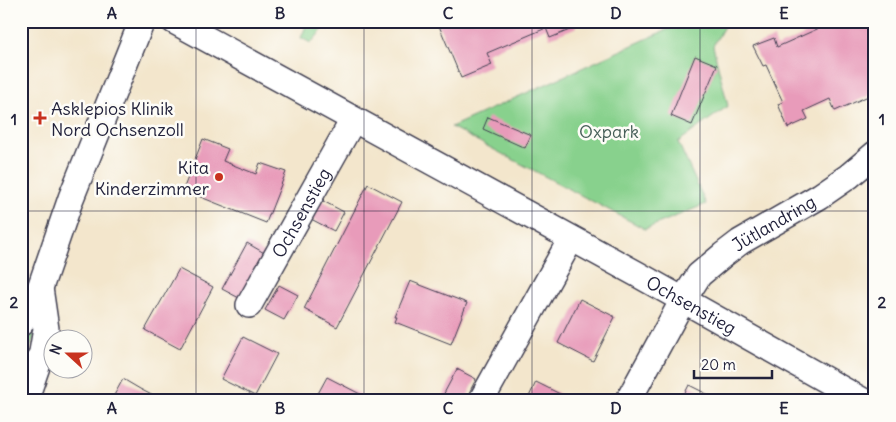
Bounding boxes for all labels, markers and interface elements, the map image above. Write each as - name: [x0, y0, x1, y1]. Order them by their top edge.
- text: A: [107, 3, 117, 23]
- text: B: [275, 3, 286, 23]
- text: C: [443, 3, 454, 23]
- text: D: [610, 3, 622, 23]
- text: E: [779, 3, 789, 23]
- place label: Asklepios Klinik Nord Ochsenzoll: [51, 97, 184, 141]
- text: 1: [11, 109, 17, 129]
- text: 1: [879, 109, 885, 129]
- marker: Asklepios Klinik Nord Ochsenzoll: [33, 111, 47, 125]
- park label: Oxpark: [579, 120, 639, 143]
- place label: Kita Kinderzimmer: [95, 156, 210, 200]
- street label: Ochsenstieg: [266, 163, 335, 262]
- marker: Kita Kinderzimmer: [213, 171, 225, 183]
- street label: Jütlandring: [727, 190, 820, 256]
- street label: Ochsenstieg: [642, 270, 741, 339]
- text: 2: [10, 292, 19, 312]
- text: 2: [878, 292, 887, 312]
- north arrow: [42, 330, 92, 380]
- text: N: [46, 342, 66, 357]
- scale bar: [694, 347, 771, 379]
- text: 20 m: [701, 355, 736, 374]
- text: A: [107, 398, 117, 418]
- text: B: [275, 398, 286, 418]
- text: C: [443, 398, 454, 418]
- text: D: [610, 398, 622, 418]
- text: E: [779, 398, 789, 418]

